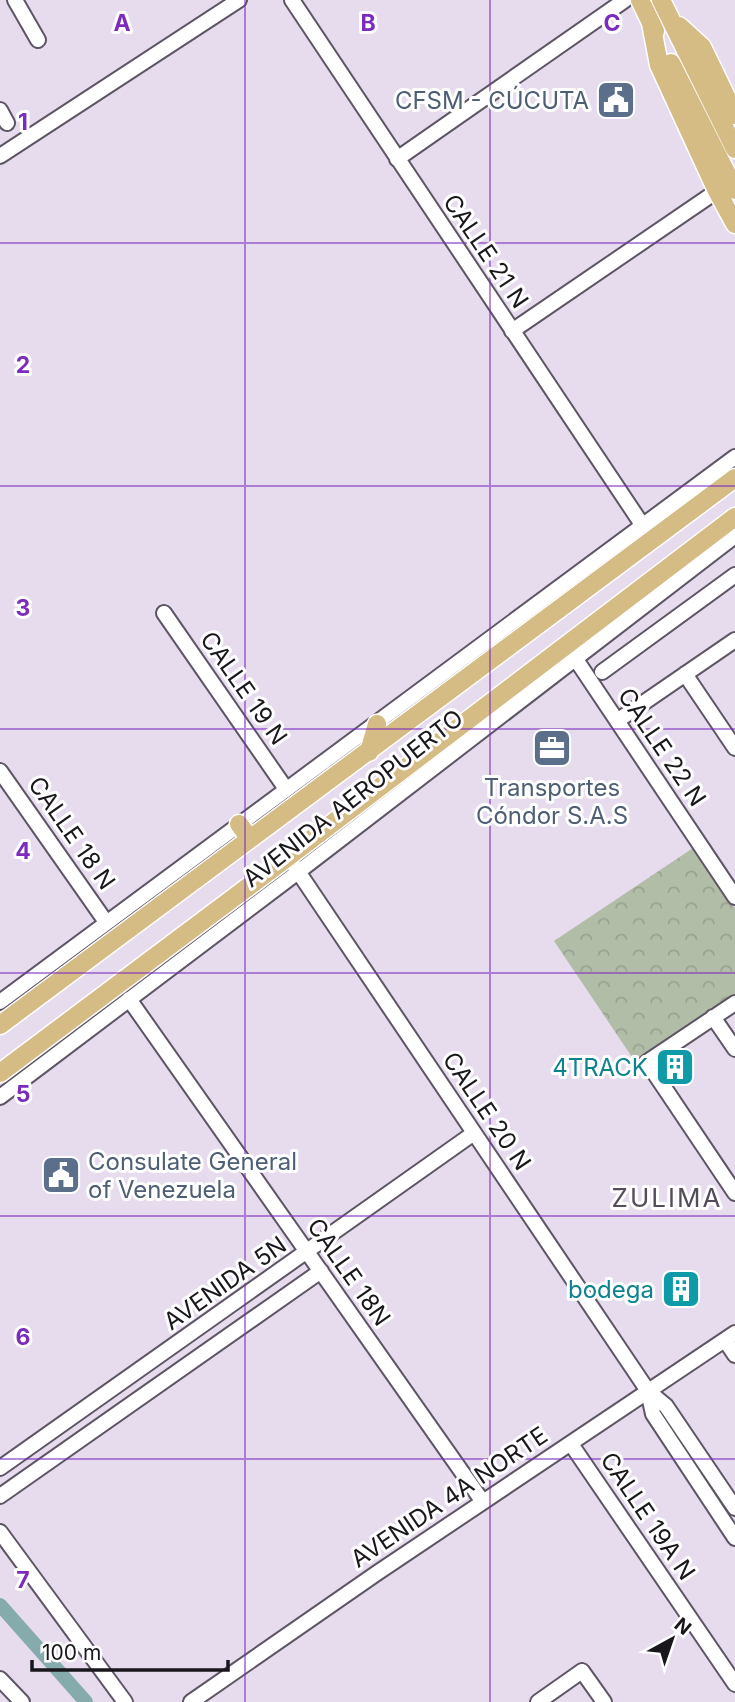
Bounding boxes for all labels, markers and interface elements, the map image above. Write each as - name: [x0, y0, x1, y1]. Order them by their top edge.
- text: A: [113, 9, 131, 37]
- text: B: [360, 9, 376, 37]
- text: C: [603, 9, 621, 37]
- public building icon: CFSM - CÚCUTA: [595, 79, 637, 121]
- place label: CFSM - CÚCUTA: [395, 85, 589, 115]
- text: 1: [18, 108, 28, 136]
- street label: CALLE 21 N: [437, 189, 535, 313]
- text: 2: [16, 351, 30, 379]
- text: 3: [16, 594, 30, 622]
- street label: CALLE 19 N: [194, 626, 294, 750]
- street label: CALLE 22 N: [612, 682, 712, 812]
- street label: AVENIDA AEROPUERTO: [237, 703, 469, 893]
- office icon: Transportes Cóndor S.A.S: [531, 727, 573, 769]
- street label: CALLE 18 N: [22, 771, 122, 895]
- place label: Transportes Cóndor S.A.S: [476, 773, 628, 830]
- text: 4: [15, 837, 31, 865]
- street label: CALLE 20 N: [437, 1046, 537, 1176]
- building icon: 4TRACK: [654, 1046, 696, 1088]
- place label: 4TRACK: [552, 1053, 648, 1082]
- text: 5: [16, 1080, 30, 1108]
- place label: Consulate General of Venezuela: [88, 1147, 297, 1204]
- public building icon: Consulate General of Venezuela: [40, 1154, 82, 1196]
- district label: ZULIMA: [612, 1182, 722, 1213]
- street label: CALLE 18N: [301, 1213, 397, 1331]
- street label: AVENIDA 5N: [158, 1230, 292, 1336]
- building icon: bodega: [660, 1268, 702, 1310]
- place label: bodega: [568, 1275, 654, 1304]
- text: 6: [16, 1323, 30, 1351]
- street label: AVENIDA 4A NORTE: [345, 1420, 553, 1574]
- street label: CALLE 19A N: [595, 1447, 701, 1585]
- text: 7: [16, 1566, 30, 1594]
- north arrow: [637, 1604, 707, 1674]
- text: N: [670, 1613, 696, 1640]
- scale bar: [32, 1628, 228, 1672]
- text: 100 m: [42, 1640, 101, 1665]

